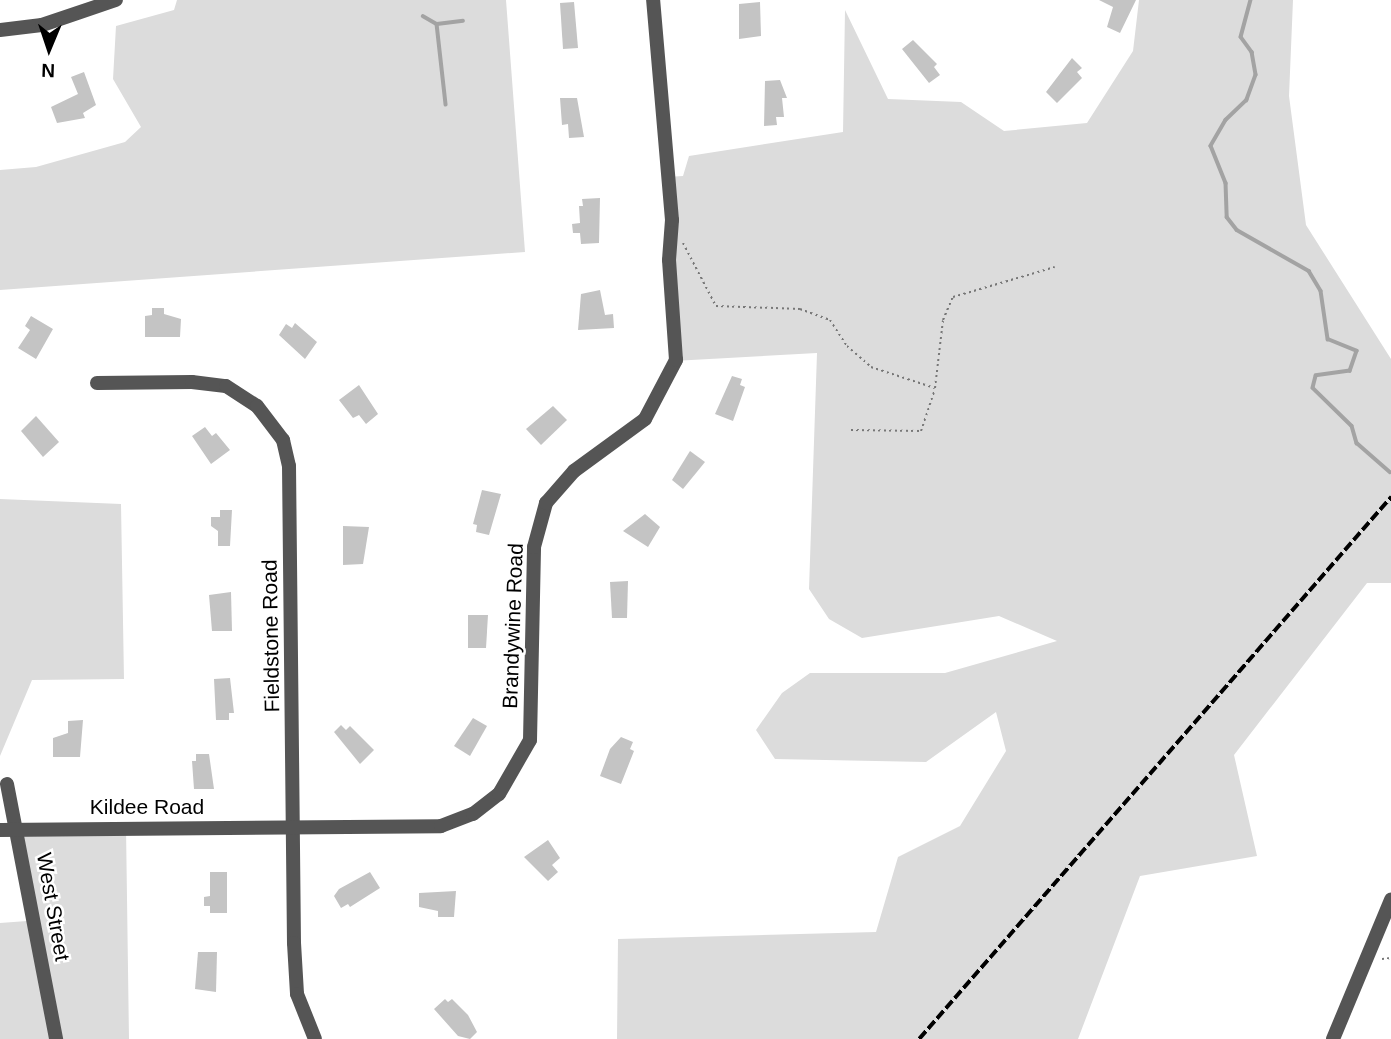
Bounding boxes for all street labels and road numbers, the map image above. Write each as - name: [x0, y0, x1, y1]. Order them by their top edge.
- street label: Brandywine Road: [498, 543, 528, 709]
- street label: Fieldstone Road: [257, 559, 285, 713]
- street label: Kildee Road: [90, 794, 204, 820]
- street label: West Street: [31, 851, 75, 963]

